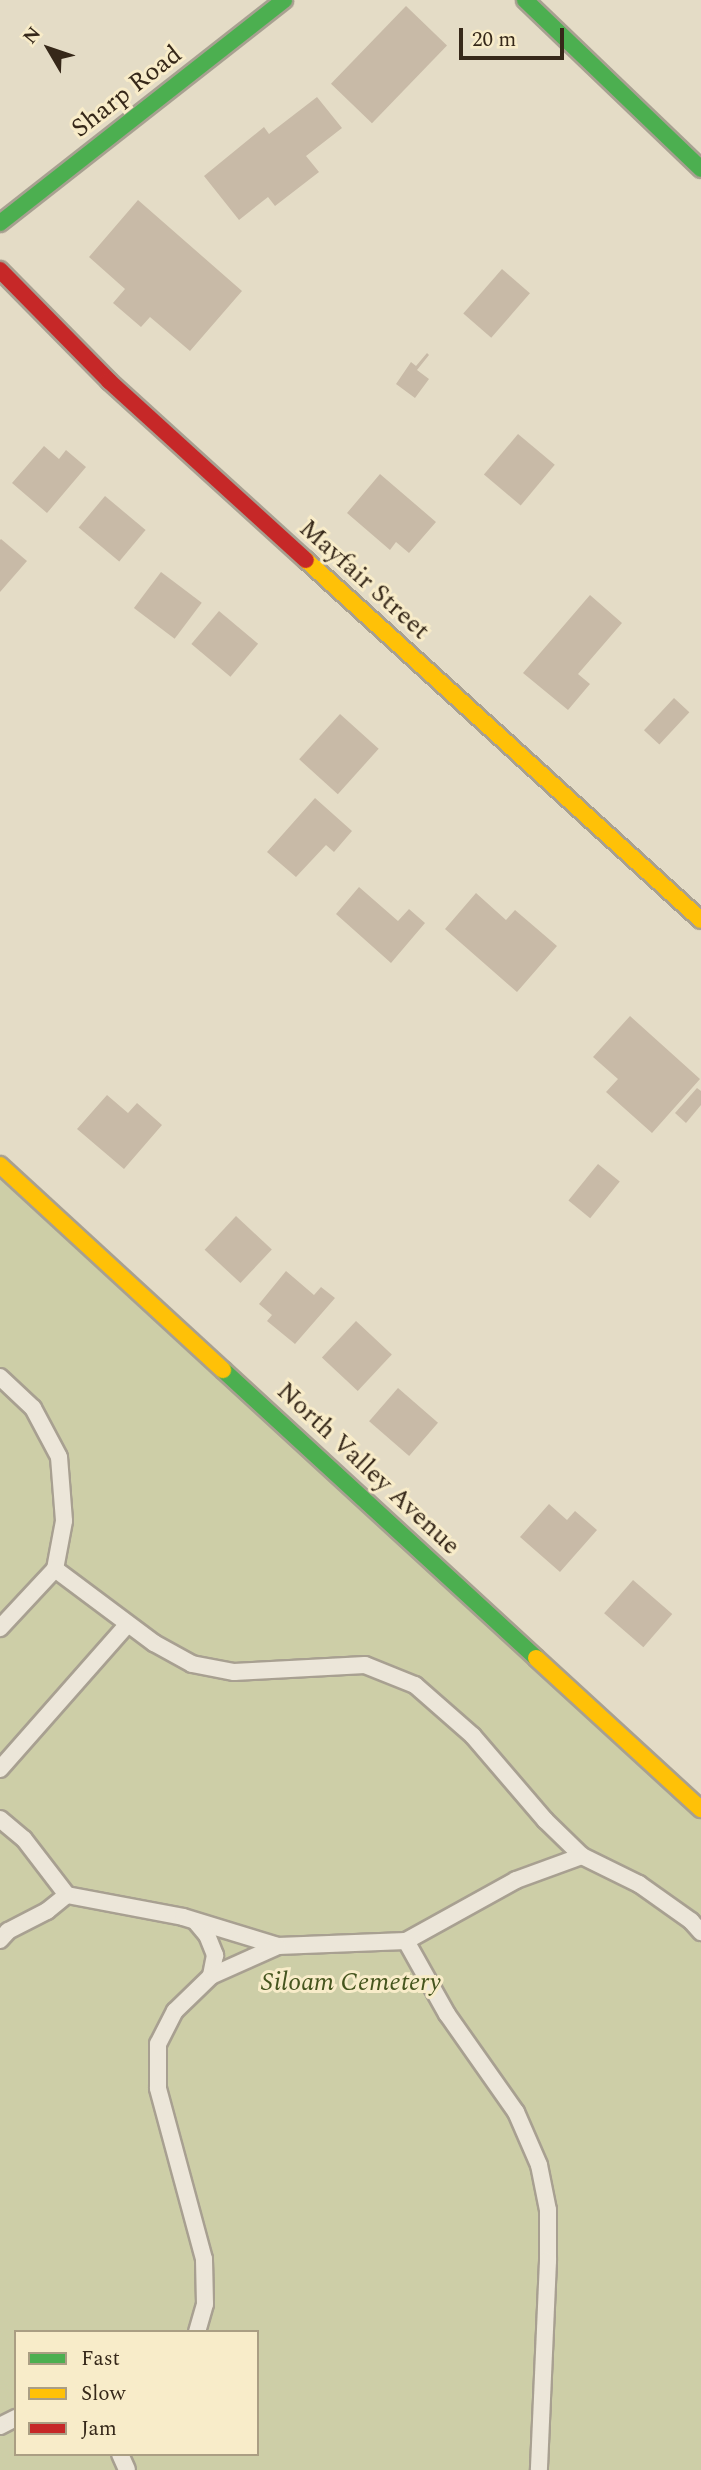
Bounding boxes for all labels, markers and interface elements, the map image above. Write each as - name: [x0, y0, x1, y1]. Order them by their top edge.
- north arrow: [14, 14, 84, 84]
- scale bar: [463, 14, 568, 58]
- text: N: [16, 20, 48, 51]
- text: 20 m: [472, 24, 516, 56]
- street label: Sharp Road: [66, 39, 188, 145]
- street label: Mayfair Street: [292, 513, 436, 647]
- street label: North Valley Avenue: [270, 1376, 466, 1562]
- park label: Siloam Cemetery: [261, 1967, 441, 1999]
- legend: [14, 2330, 259, 2456]
- text: Fast: [81, 2343, 120, 2375]
- text: Slow: [81, 2378, 125, 2410]
- text: Jam: [81, 2413, 117, 2445]

